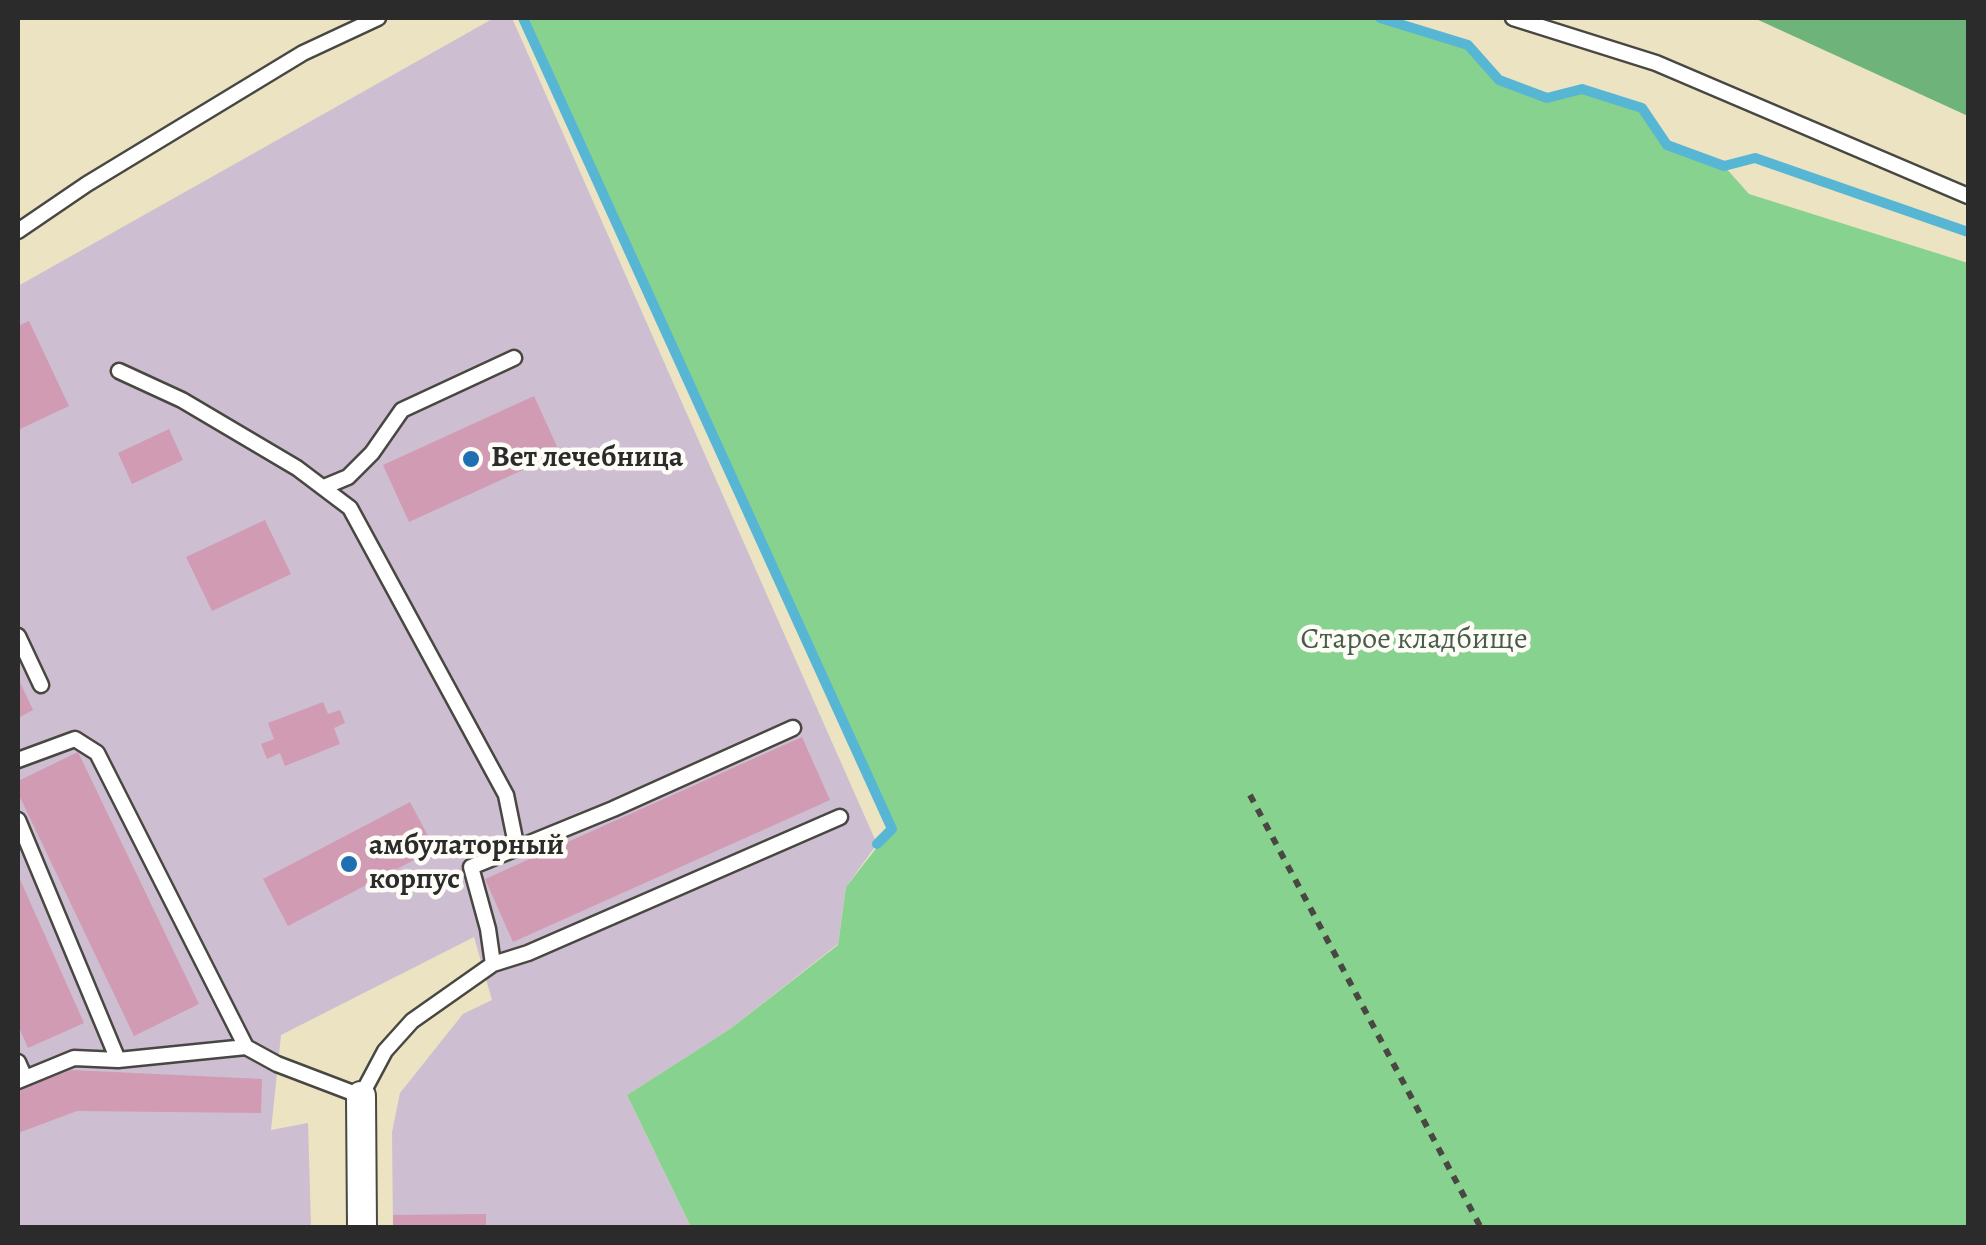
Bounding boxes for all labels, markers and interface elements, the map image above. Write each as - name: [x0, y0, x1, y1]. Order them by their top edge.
- place label: Вет лечебница: [491, 441, 683, 477]
- marker: Вет лечебница: [460, 448, 482, 470]
- park label: Старое кладбище: [1300, 623, 1528, 659]
- place label: амбулаторный корпус: [369, 829, 564, 900]
- marker: амбулаторный корпус: [338, 853, 360, 875]

